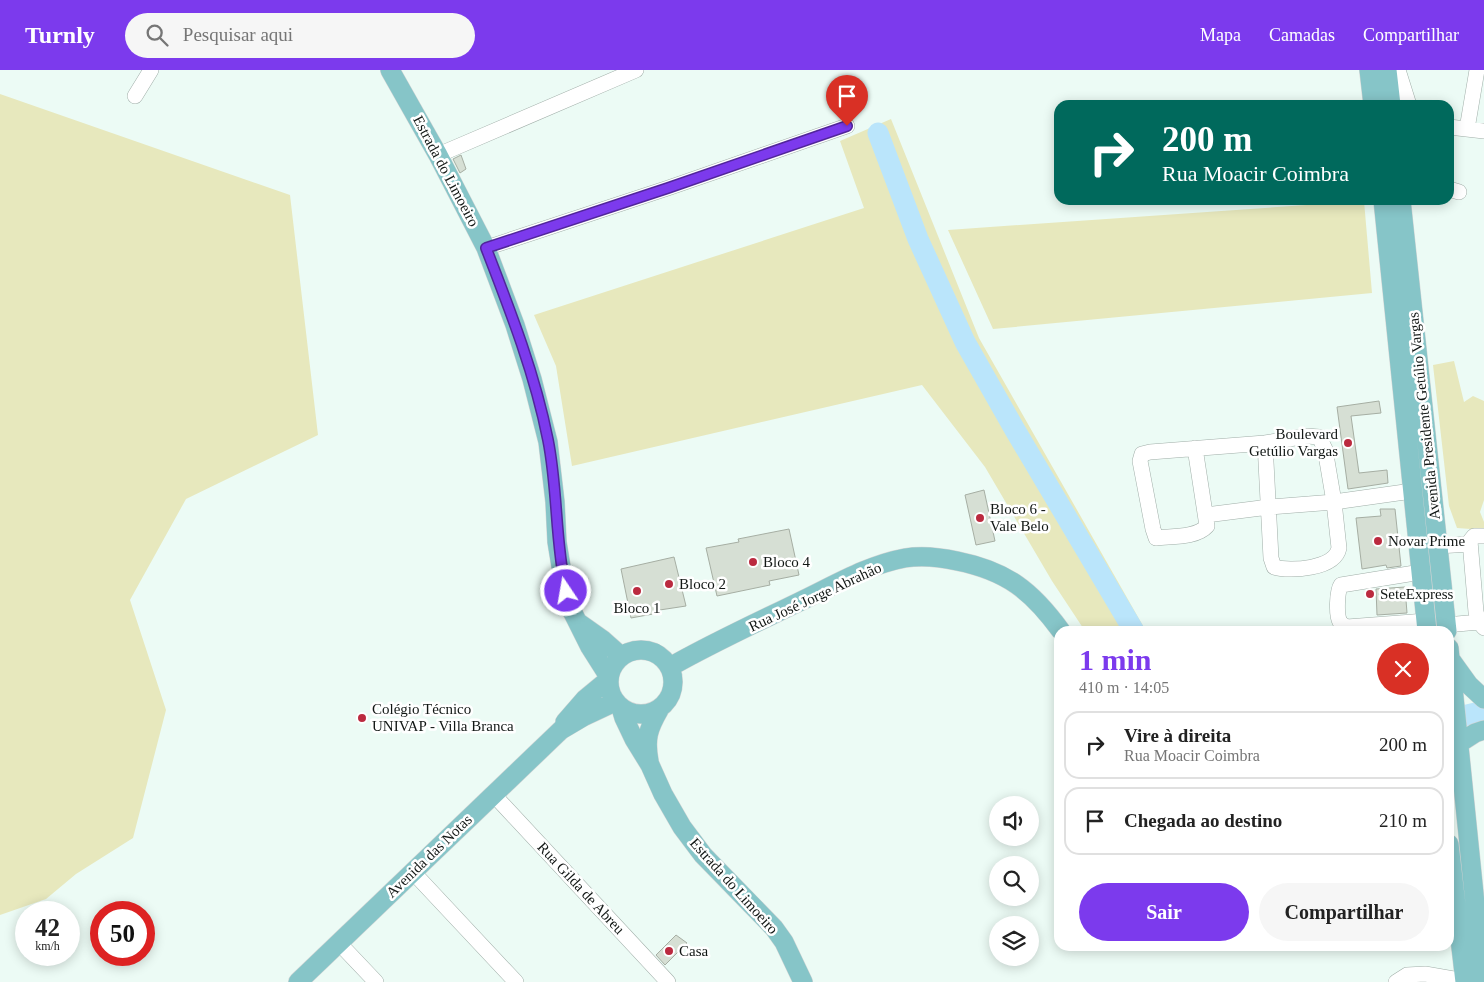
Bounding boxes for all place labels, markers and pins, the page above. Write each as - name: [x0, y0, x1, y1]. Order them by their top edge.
- pin: [826, 75, 868, 126]
- place label: Boulevard Getúlio Vargas: [1249, 426, 1338, 459]
- marker: Boulevard Getúlio Vargas: [1342, 437, 1354, 449]
- place label: Bloco 6 - Vale Belo: [990, 501, 1049, 534]
- marker: Bloco 6 - Vale Belo: [974, 512, 986, 524]
- place label: Novar Prime: [1388, 533, 1465, 549]
- marker: Novar Prime: [1372, 535, 1384, 547]
- place label: Bloco 4: [763, 554, 811, 570]
- marker: Bloco 4: [747, 556, 759, 568]
- place label: Bloco 2: [679, 576, 726, 592]
- marker: Bloco 2: [663, 578, 675, 590]
- marker: Bloco 1: [631, 585, 643, 597]
- place label: SeteExpress: [1380, 586, 1453, 602]
- marker: SeteExpress: [1364, 588, 1376, 600]
- place label: Bloco 1: [613, 600, 661, 616]
- place label: Colégio Técnico UNIVAP - Villa Branca: [372, 701, 514, 734]
- marker: Colégio Técnico UNIVAP - Villa Branca: [356, 712, 368, 724]
- place label: Casa: [679, 943, 709, 959]
- marker: Casa: [663, 945, 675, 957]

